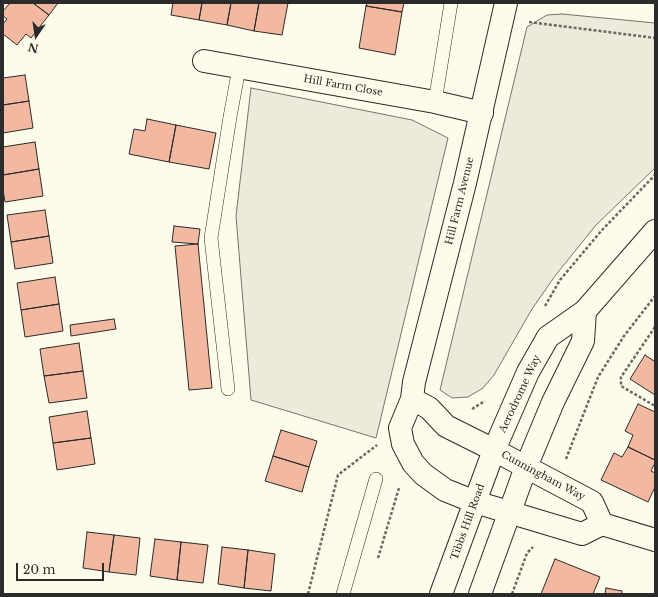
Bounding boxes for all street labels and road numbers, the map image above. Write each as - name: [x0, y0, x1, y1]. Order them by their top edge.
- street label: Hill Farm Close: [302, 73, 384, 99]
- street label: Hill Farm Avenue: [443, 156, 477, 246]
- street label: Aerodrome Way: [497, 353, 543, 435]
- street label: Cunningham Way: [499, 449, 587, 503]
- street label: Tibbs Hill Road: [449, 482, 487, 562]

